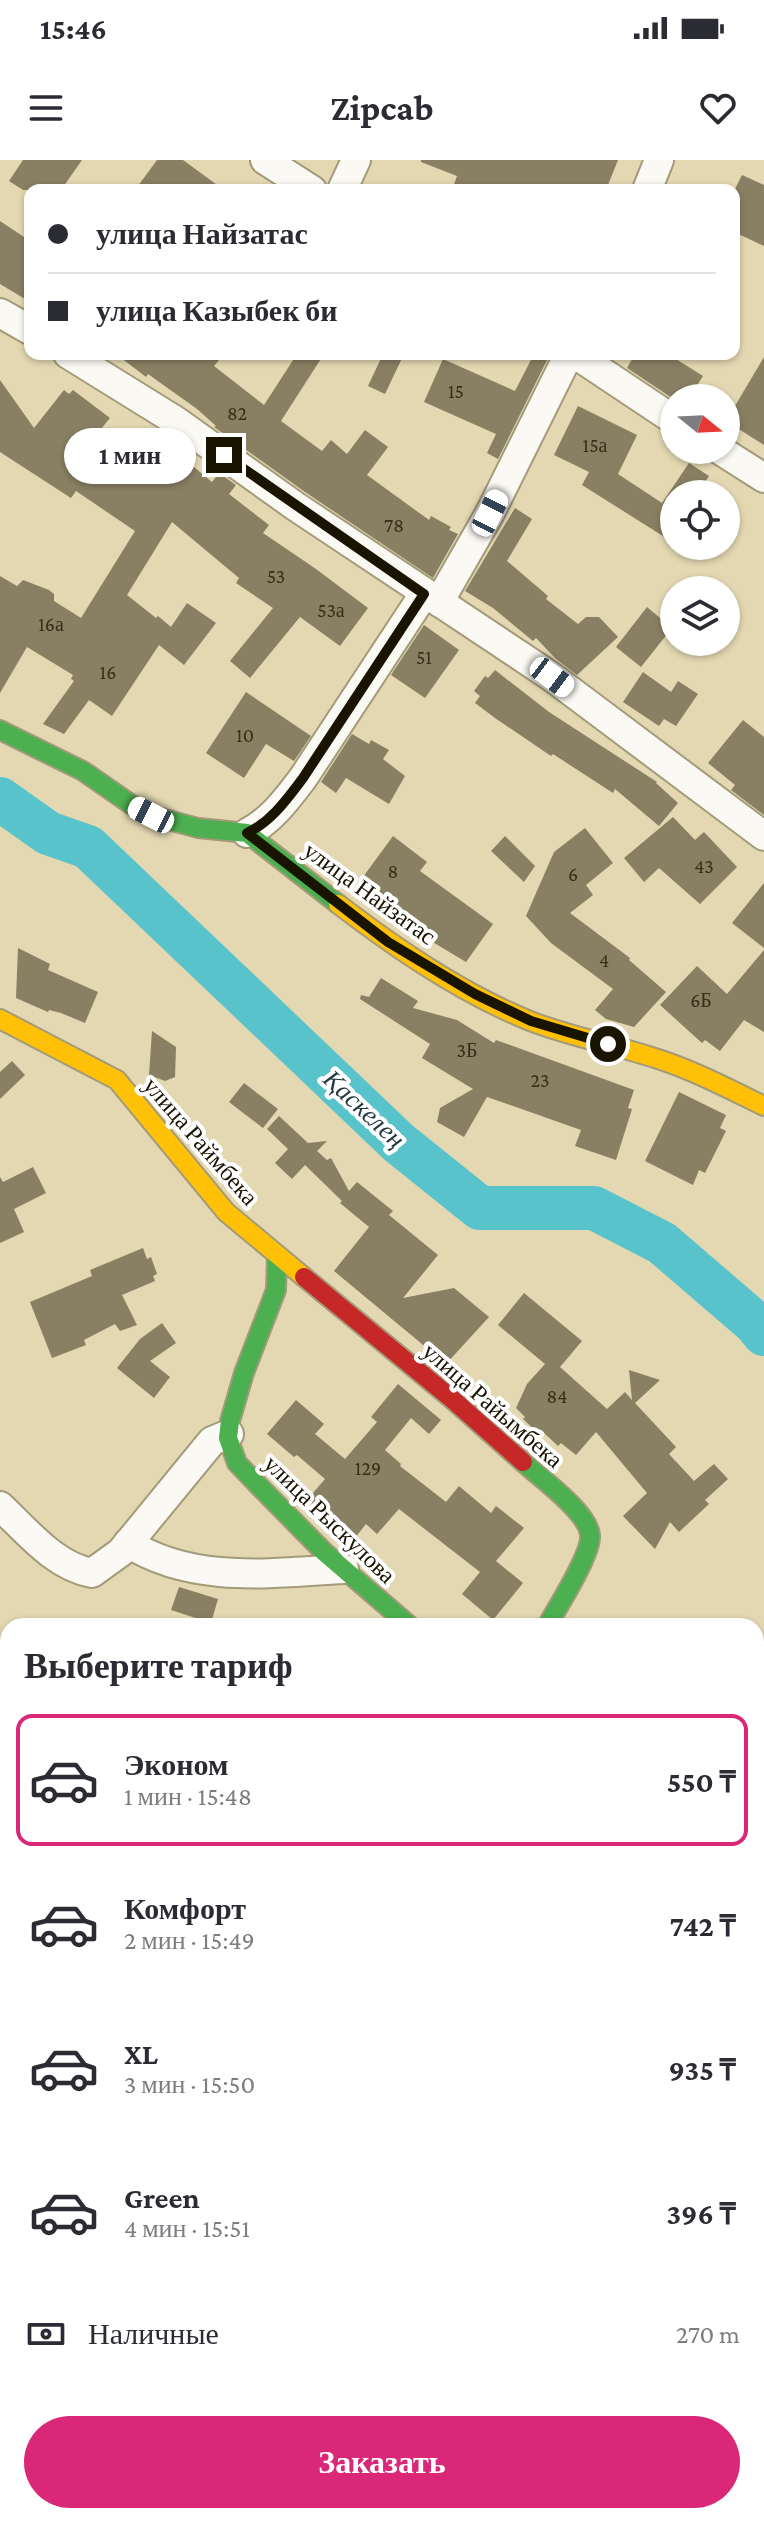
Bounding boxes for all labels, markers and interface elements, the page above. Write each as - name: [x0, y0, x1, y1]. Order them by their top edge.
- text: 15:46: [40, 12, 107, 45]
- icon: menu: [24, 86, 68, 130]
- icon: heart: [696, 86, 740, 130]
- text: Zipcab: [331, 88, 433, 128]
- text: улица Найзатас: [96, 217, 308, 250]
- text: улица Казыбек би: [96, 294, 338, 327]
- house number: 15: [448, 380, 464, 402]
- north arrow: [660, 384, 740, 464]
- map controls: [660, 384, 740, 656]
- house number: 82: [227, 402, 247, 424]
- callout: 1 мин: [64, 427, 196, 483]
- house number: 15а: [583, 434, 608, 456]
- route end: [206, 437, 242, 473]
- text: 1 мин: [99, 441, 161, 470]
- button: locate: [660, 480, 740, 560]
- car: [468, 486, 512, 540]
- house number: 78: [384, 514, 404, 536]
- house number: 53: [267, 565, 285, 587]
- button: layers: [660, 576, 740, 656]
- house number: 53а: [317, 599, 345, 621]
- house number: 16а: [38, 613, 64, 635]
- house number: 51: [416, 646, 432, 668]
- car: [526, 653, 578, 701]
- house number: 16: [100, 661, 116, 683]
- house number: 10: [236, 724, 254, 746]
- car: [124, 793, 178, 837]
- street label: улица Найзатас: [299, 836, 441, 950]
- house number: 43: [694, 855, 714, 877]
- house number: 8: [388, 860, 398, 882]
- house number: 6: [568, 863, 578, 885]
- house number: 4: [599, 949, 609, 971]
- house number: 6Б: [690, 989, 712, 1011]
- route start: [590, 1026, 626, 1062]
- house number: 3Б: [457, 1039, 477, 1061]
- water label: Қаскелең: [317, 1063, 411, 1154]
- house number: 23: [530, 1069, 550, 1091]
- street label: улица Раймбека: [138, 1072, 264, 1211]
- street label: улица Райымбека: [418, 1337, 569, 1473]
- house number: 84: [547, 1385, 567, 1407]
- street label: улица Рыскулова: [259, 1450, 401, 1589]
- house number: 129: [355, 1457, 381, 1479]
- text: Выберите тариф: [24, 1646, 293, 1686]
- icon: car: [28, 1744, 100, 1816]
- text: Эконом: [124, 1748, 228, 1781]
- text: 550 ₸: [667, 1765, 736, 1798]
- text: 1 мин · 15:48: [124, 1782, 252, 1811]
- icon: car: [28, 1888, 100, 1960]
- text: Комфорт: [124, 1892, 246, 1925]
- text: 742 ₸: [670, 1909, 736, 1942]
- text: 2 мин · 15:49: [124, 1926, 255, 1955]
- icon: car: [28, 2032, 100, 2104]
- text: XL: [124, 2037, 158, 2070]
- text: 935 ₸: [669, 2053, 736, 2086]
- text: 3 мин · 15:50: [124, 2070, 255, 2099]
- icon: car: [28, 2176, 100, 2248]
- text: Green: [124, 2181, 200, 2214]
- text: 396 ₸: [666, 2197, 736, 2230]
- text: 4 мин · 15:51: [124, 2214, 250, 2243]
- icon: cash: [24, 2312, 68, 2356]
- text: Наличные: [88, 2317, 219, 2350]
- text: 270 m: [676, 2320, 740, 2349]
- button: Заказать: [24, 2416, 740, 2508]

